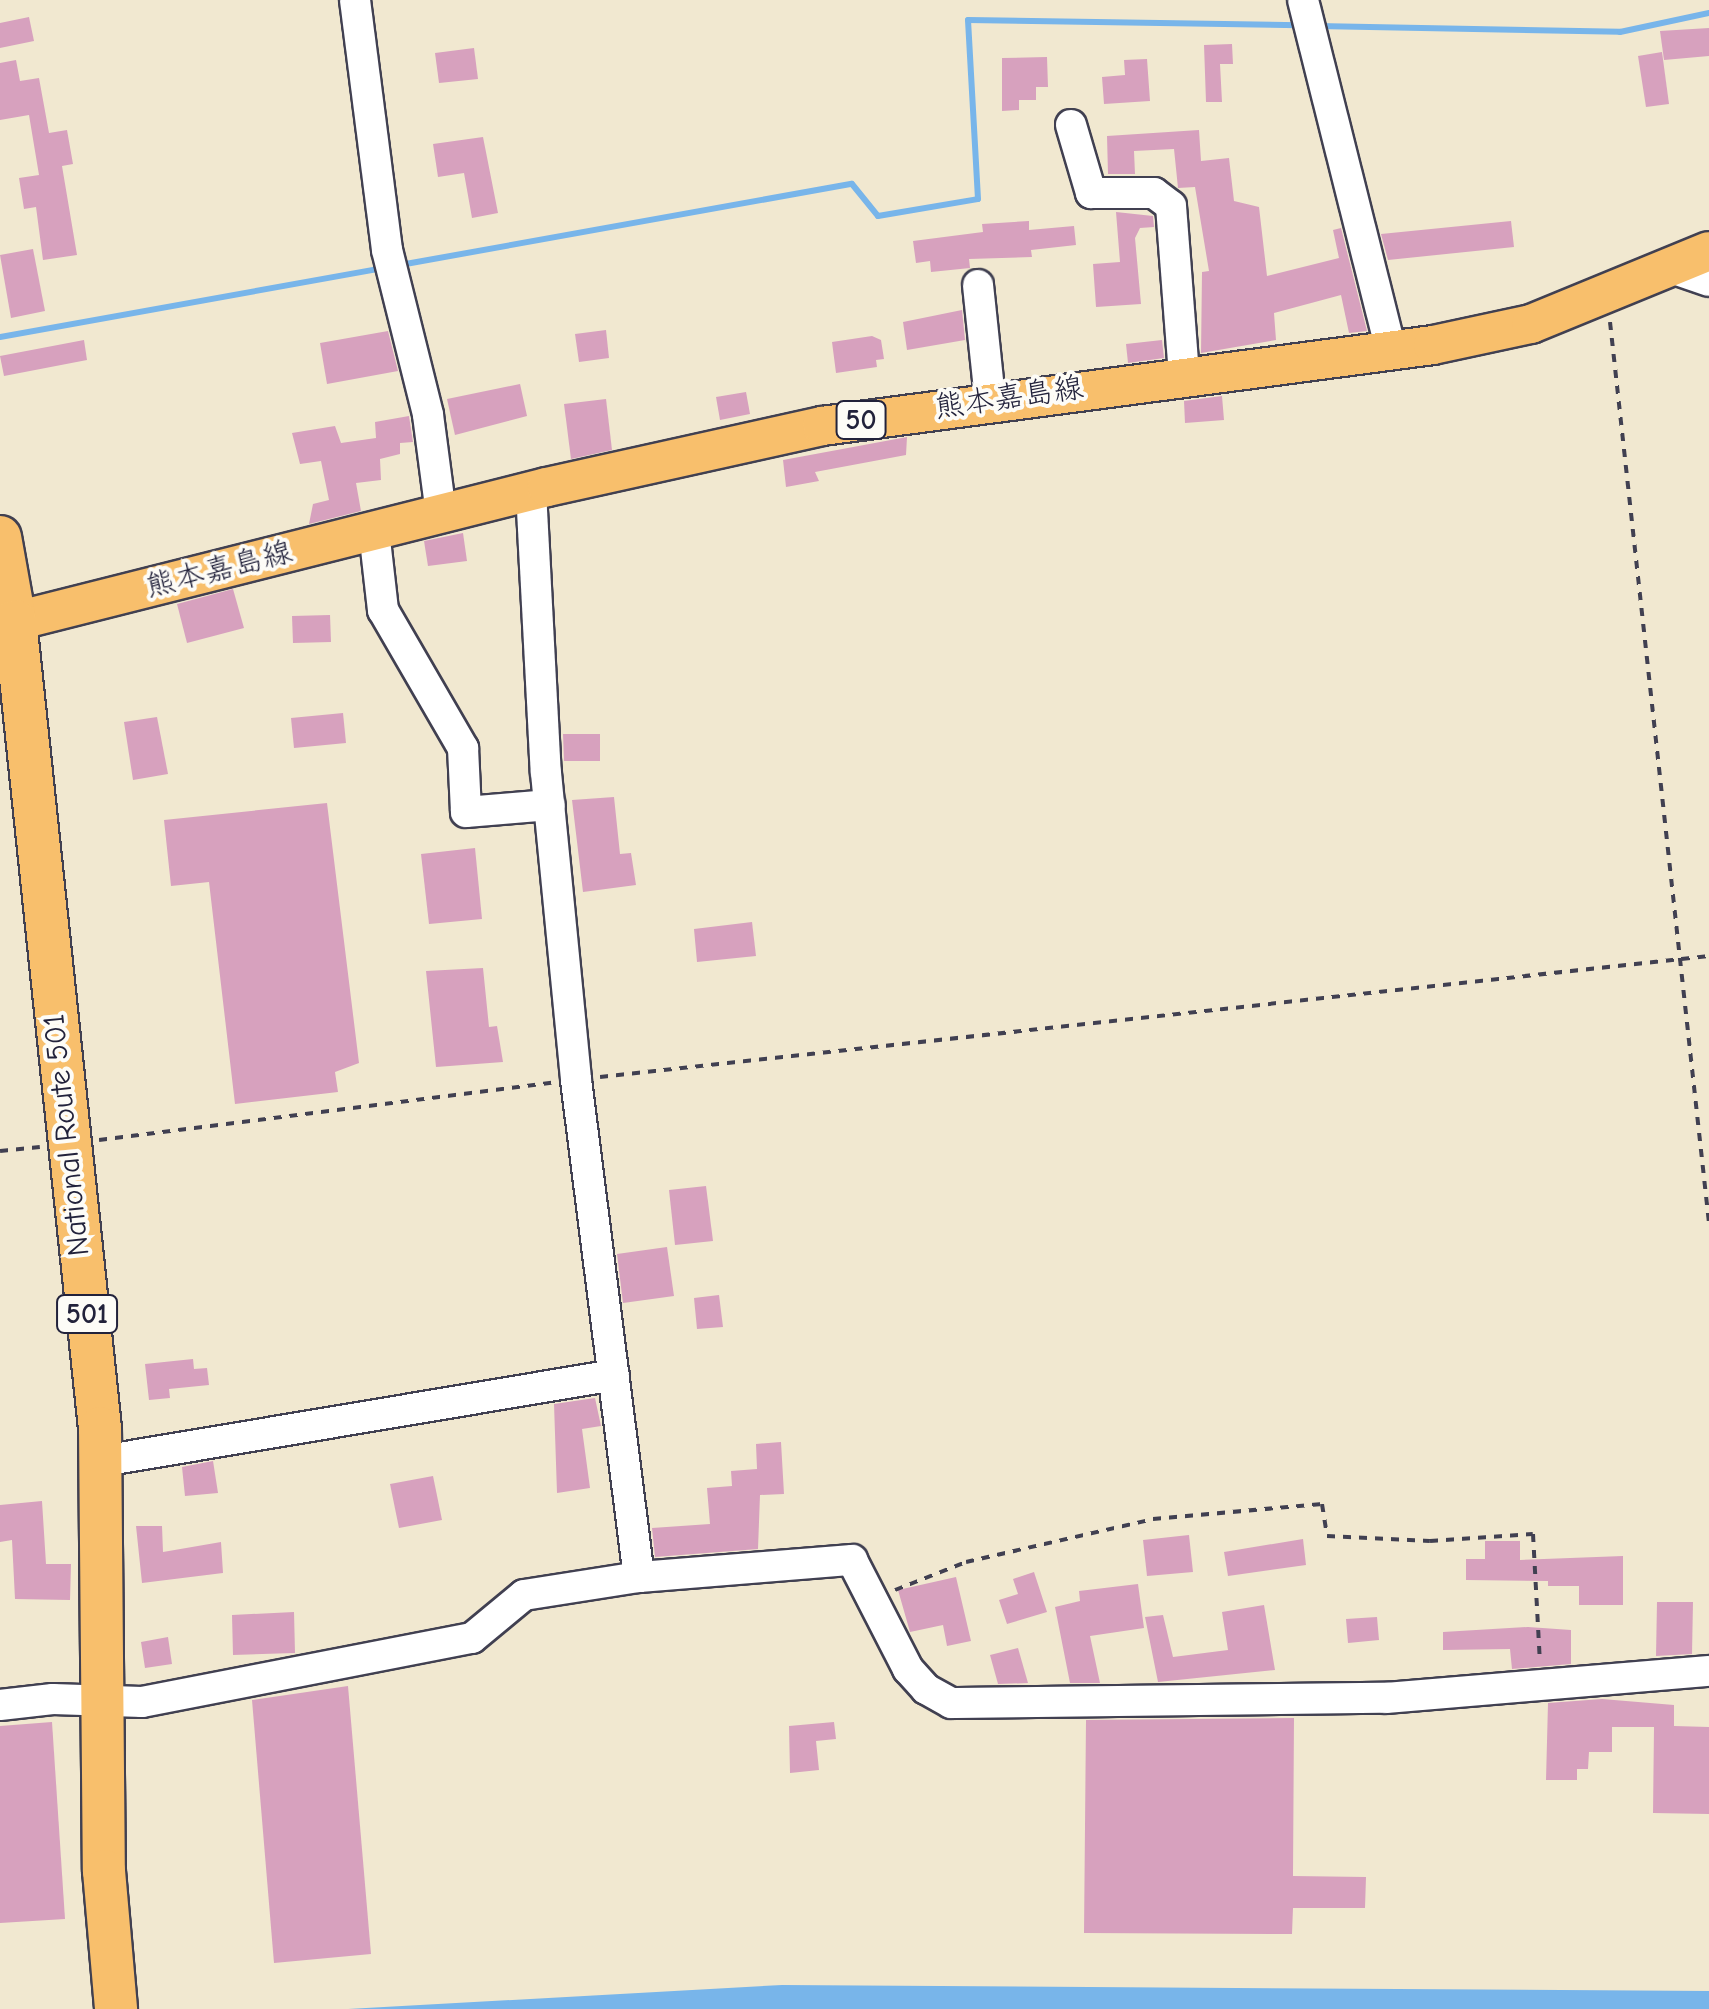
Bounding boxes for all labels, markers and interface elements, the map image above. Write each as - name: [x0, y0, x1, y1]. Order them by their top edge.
- street label: 熊本嘉島線: [932, 370, 1086, 426]
- road number: 50: [834, 397, 888, 443]
- street label: 熊本嘉島線: [142, 534, 296, 606]
- street label: National Route 501: [36, 1012, 98, 1258]
- road number: 501: [54, 1291, 120, 1337]

